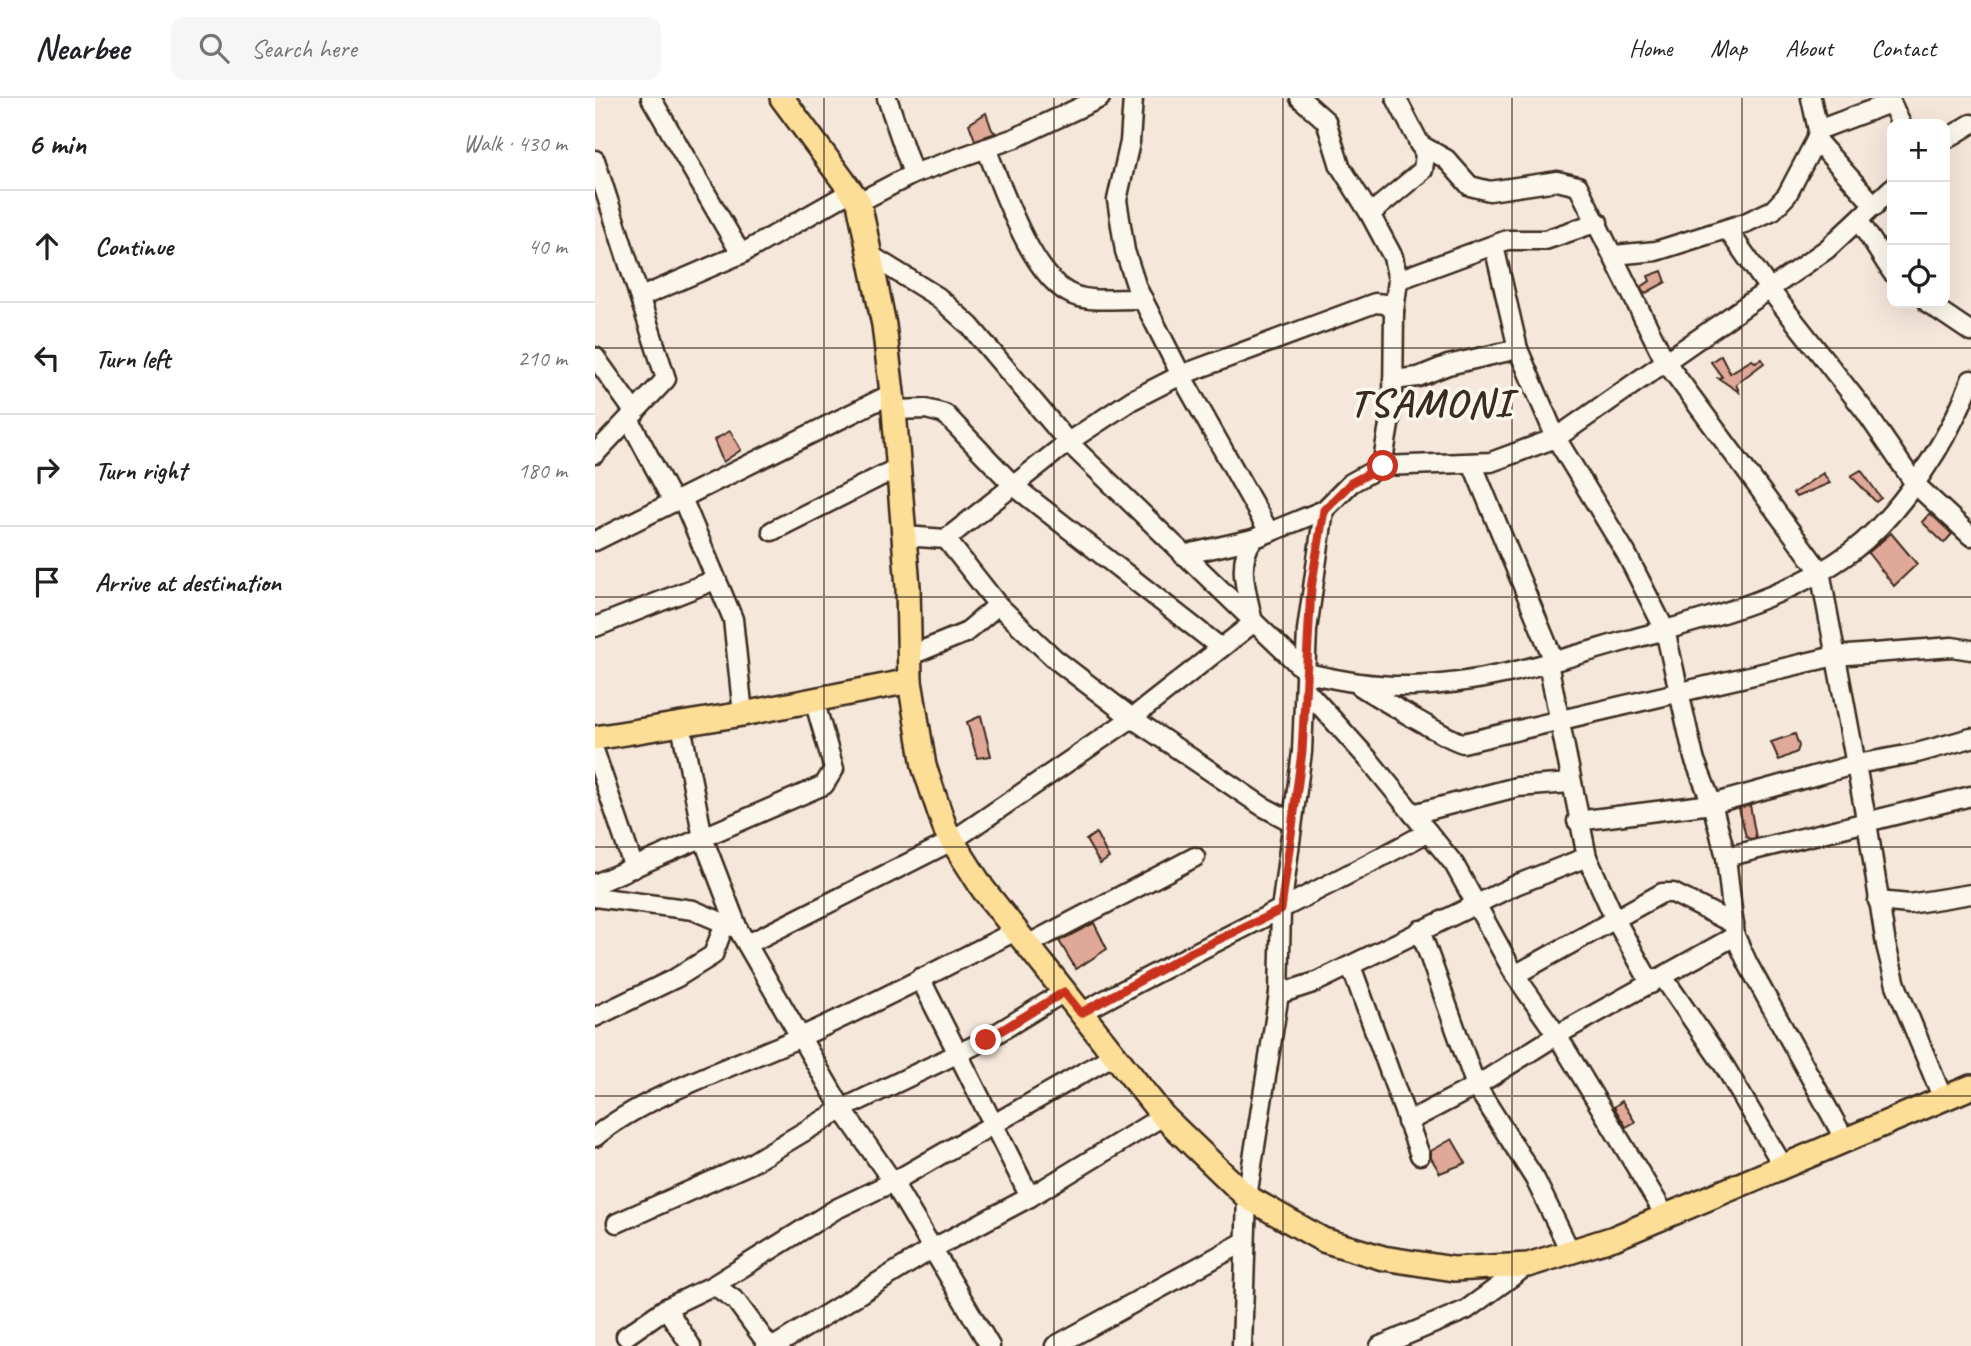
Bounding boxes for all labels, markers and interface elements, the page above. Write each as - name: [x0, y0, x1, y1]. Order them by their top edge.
- search box: [171, 17, 661, 80]
- text: Nearbee: [35, 27, 129, 69]
- icon: search: [195, 29, 233, 67]
- text: Search here: [251, 32, 357, 65]
- text: Home: [1629, 33, 1672, 63]
- text: Map: [1710, 33, 1747, 63]
- text: About: [1785, 33, 1833, 63]
- text: Contact: [1871, 33, 1936, 63]
- map controls: [1887, 119, 1950, 308]
- button: +: [1887, 119, 1950, 182]
- text: 6 min: [28, 125, 86, 163]
- text: Walk · 430 m: [463, 129, 567, 158]
- button: −: [1887, 182, 1950, 245]
- icon: ahead: [28, 227, 66, 265]
- text: Continue: [95, 230, 173, 263]
- text: 40 m: [528, 232, 567, 261]
- button: locate: [1887, 245, 1950, 308]
- icon: left: [28, 339, 66, 377]
- text: Turn left: [95, 342, 170, 375]
- text: 210 m: [518, 344, 567, 373]
- district label: TSAMONI: [1349, 378, 1519, 428]
- route start: [1367, 450, 1398, 481]
- icon: right: [28, 451, 66, 489]
- text: Turn right: [95, 454, 186, 487]
- text: 180 m: [518, 456, 567, 485]
- icon: arrive: [28, 563, 66, 601]
- text: Arrive at destination: [95, 566, 281, 599]
- route end: [970, 1024, 1001, 1055]

